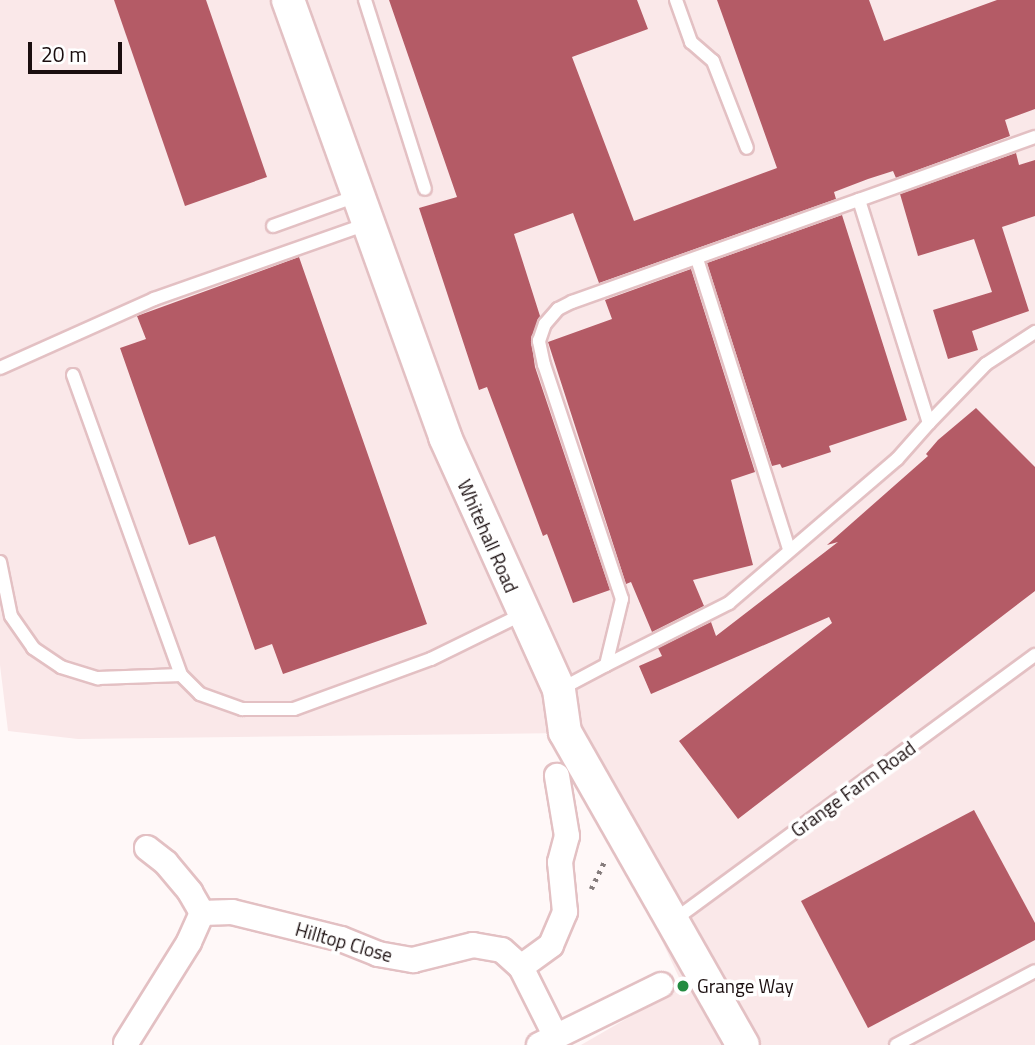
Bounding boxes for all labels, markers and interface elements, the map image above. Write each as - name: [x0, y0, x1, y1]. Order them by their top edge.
- scale bar: [32, 28, 126, 72]
- text: 20 m: [41, 38, 87, 70]
- street label: Whitehall Road: [453, 476, 523, 596]
- street label: Grange Farm Road: [786, 736, 920, 842]
- street label: Hilltop Close: [293, 917, 395, 967]
- place label: Grange Way: [697, 975, 794, 997]
- marker: Grange Way: [675, 978, 691, 994]

